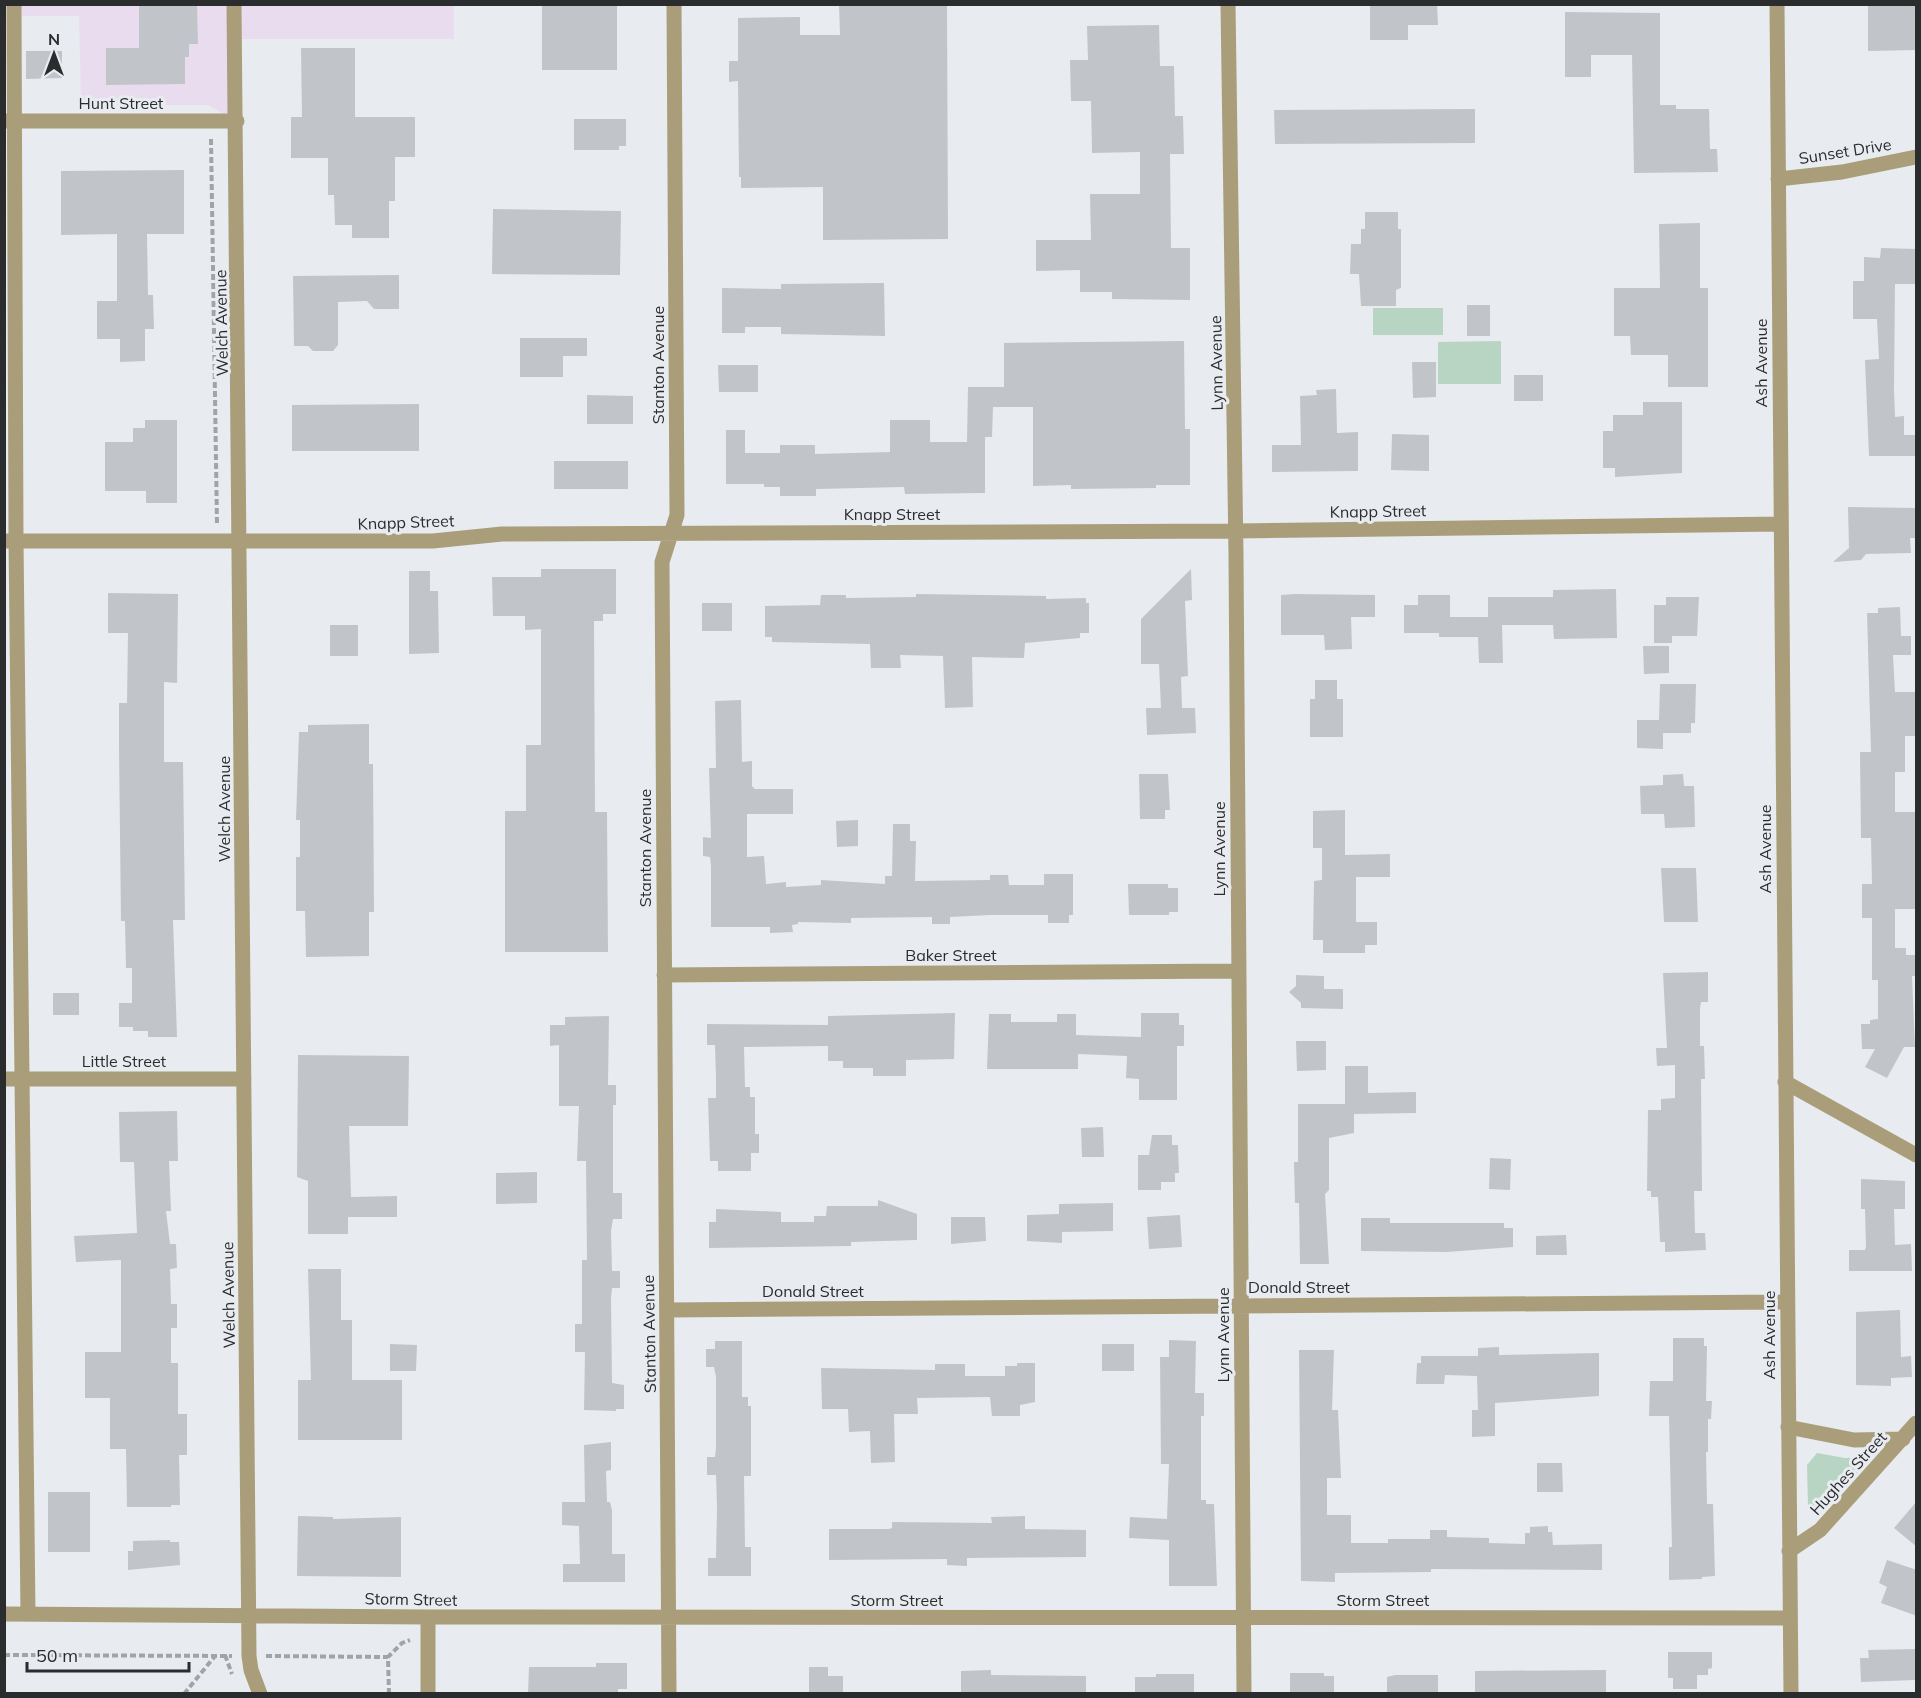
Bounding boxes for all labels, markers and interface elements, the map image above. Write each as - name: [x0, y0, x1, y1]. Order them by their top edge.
- north arrow: [24, 24, 84, 84]
- text: N: [48, 29, 60, 49]
- street label: Hunt Street: [79, 93, 164, 113]
- street label: Sunset Drive: [1797, 134, 1893, 168]
- street label: Welch Avenue: [210, 270, 232, 376]
- street label: Stanton Avenue: [648, 306, 668, 424]
- street label: Lynn Avenue: [1205, 315, 1227, 411]
- street label: Ash Avenue: [1751, 319, 1771, 407]
- street label: Knapp Street: [1329, 500, 1427, 522]
- street label: Knapp Street: [844, 504, 941, 524]
- street label: Knapp Street: [357, 510, 455, 534]
- street label: Welch Avenue: [214, 756, 234, 862]
- street label: Stanton Avenue: [635, 789, 655, 907]
- street label: Lynn Avenue: [1209, 801, 1229, 897]
- street label: Ash Avenue: [1755, 805, 1775, 893]
- street label: Baker Street: [905, 945, 997, 965]
- street label: Little Street: [82, 1051, 167, 1071]
- street label: Welch Avenue: [217, 1242, 239, 1348]
- street label: Stanton Avenue: [638, 1275, 660, 1393]
- street label: Donald Street: [1248, 1277, 1350, 1297]
- street label: Donald Street: [762, 1281, 864, 1301]
- street label: Lynn Avenue: [1213, 1287, 1233, 1383]
- street label: Ash Avenue: [1759, 1291, 1779, 1379]
- street label: Hughes Street: [1805, 1427, 1891, 1519]
- street label: Storm Street: [364, 1588, 458, 1610]
- street label: Storm Street: [851, 1590, 944, 1610]
- street label: Storm Street: [1337, 1590, 1430, 1610]
- scale bar: [27, 1635, 189, 1673]
- text: 50 m: [36, 1644, 78, 1667]

